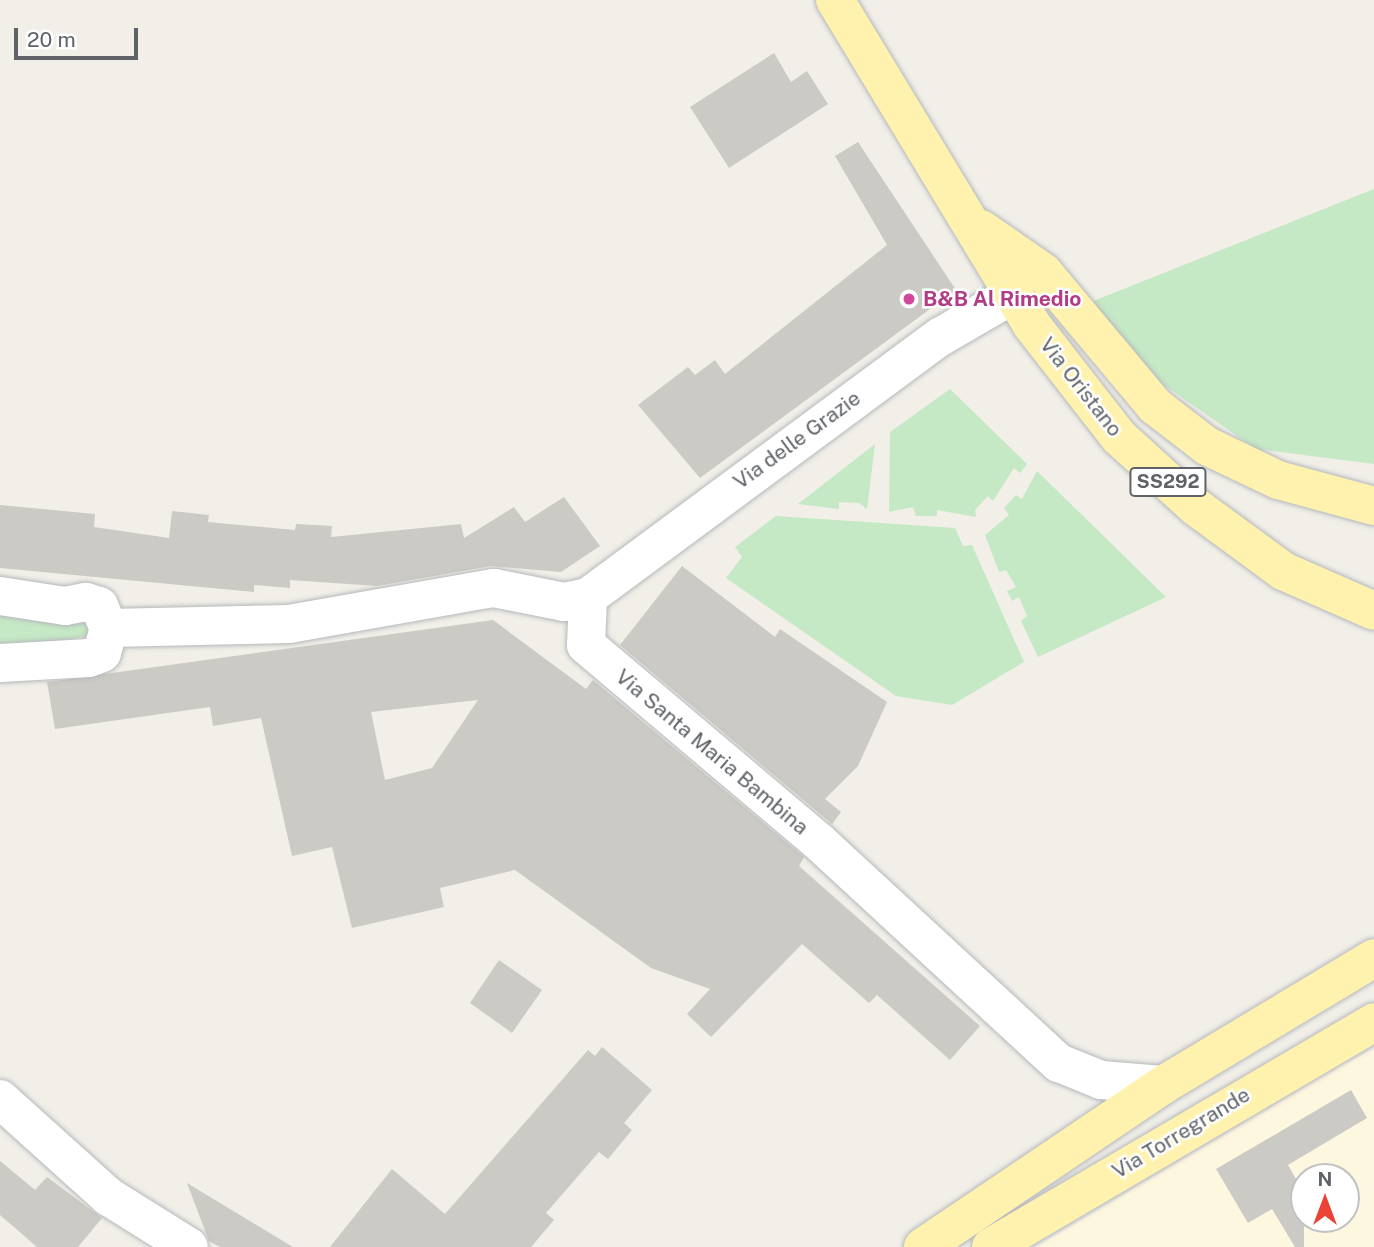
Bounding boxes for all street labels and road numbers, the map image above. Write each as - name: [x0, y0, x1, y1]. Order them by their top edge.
- street label: Via Oristano: [1034, 332, 1128, 442]
- street label: Via delle Grazie: [728, 385, 866, 495]
- road number: SS292: [1128, 467, 1208, 498]
- street label: Via Santa Maria Bambina: [611, 664, 813, 840]
- street label: Via Torregrande: [1108, 1082, 1254, 1184]

